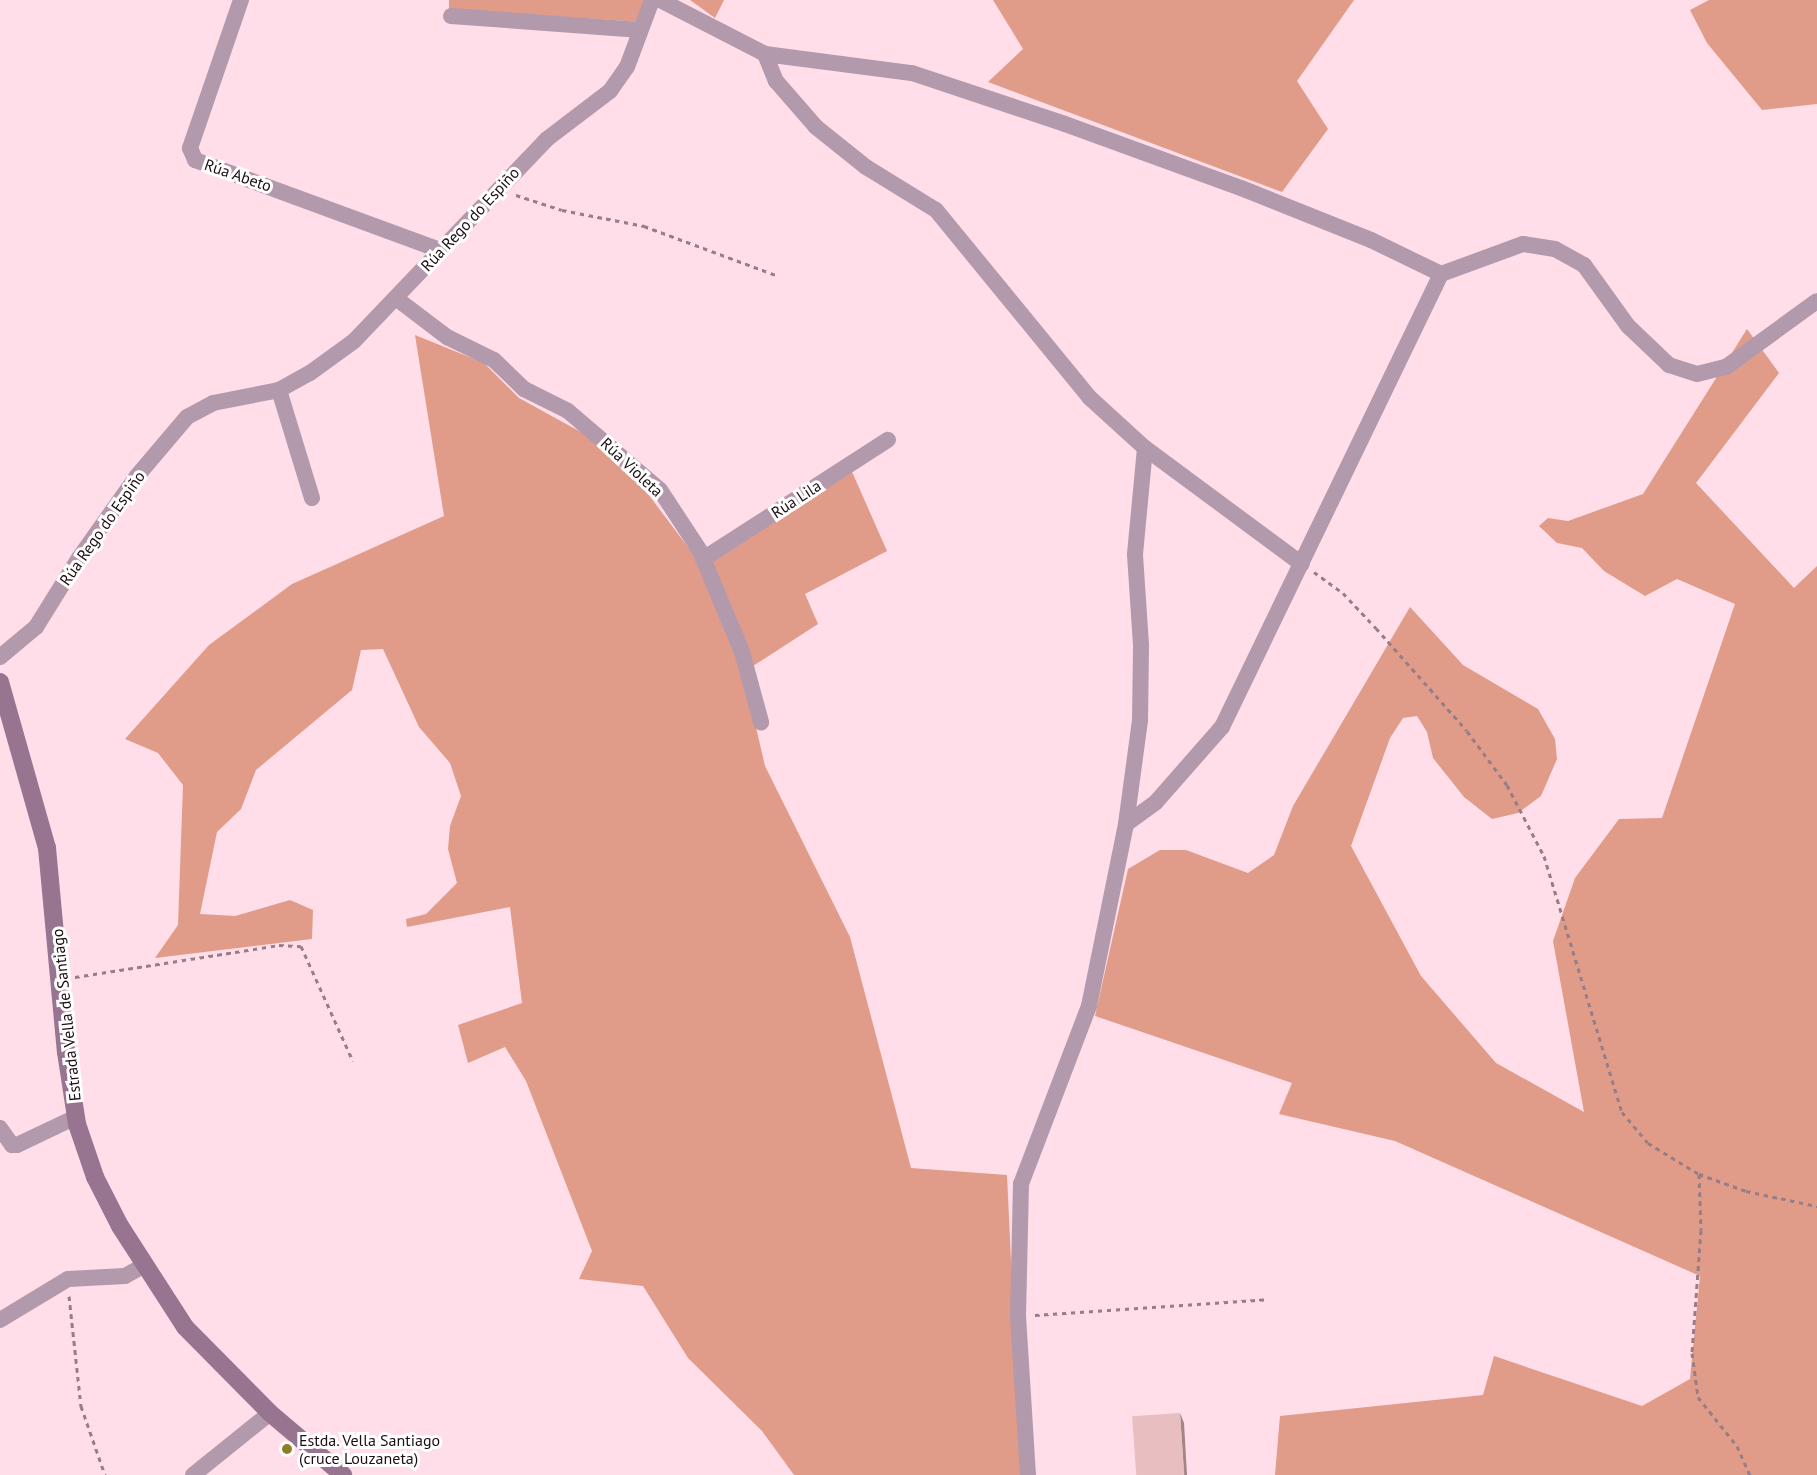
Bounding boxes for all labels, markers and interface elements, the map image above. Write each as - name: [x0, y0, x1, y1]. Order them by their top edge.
- street label: Rúa Abeto: [202, 155, 274, 195]
- street label: Rúa Rego do Espiño: [417, 163, 523, 275]
- street label: Rúa Violeta: [597, 433, 667, 501]
- street label: Rúa Rego do Espiño: [55, 467, 149, 589]
- street label: Rúa Lila: [768, 476, 824, 522]
- street label: Estrada Vella de Santiago: [47, 928, 85, 1102]
- place label: Estda. Vella Santiago (cruce Louzaneta): [299, 1430, 442, 1468]
- marker: Estda. Vella Santiago (cruce Louzaneta): [280, 1442, 294, 1456]

